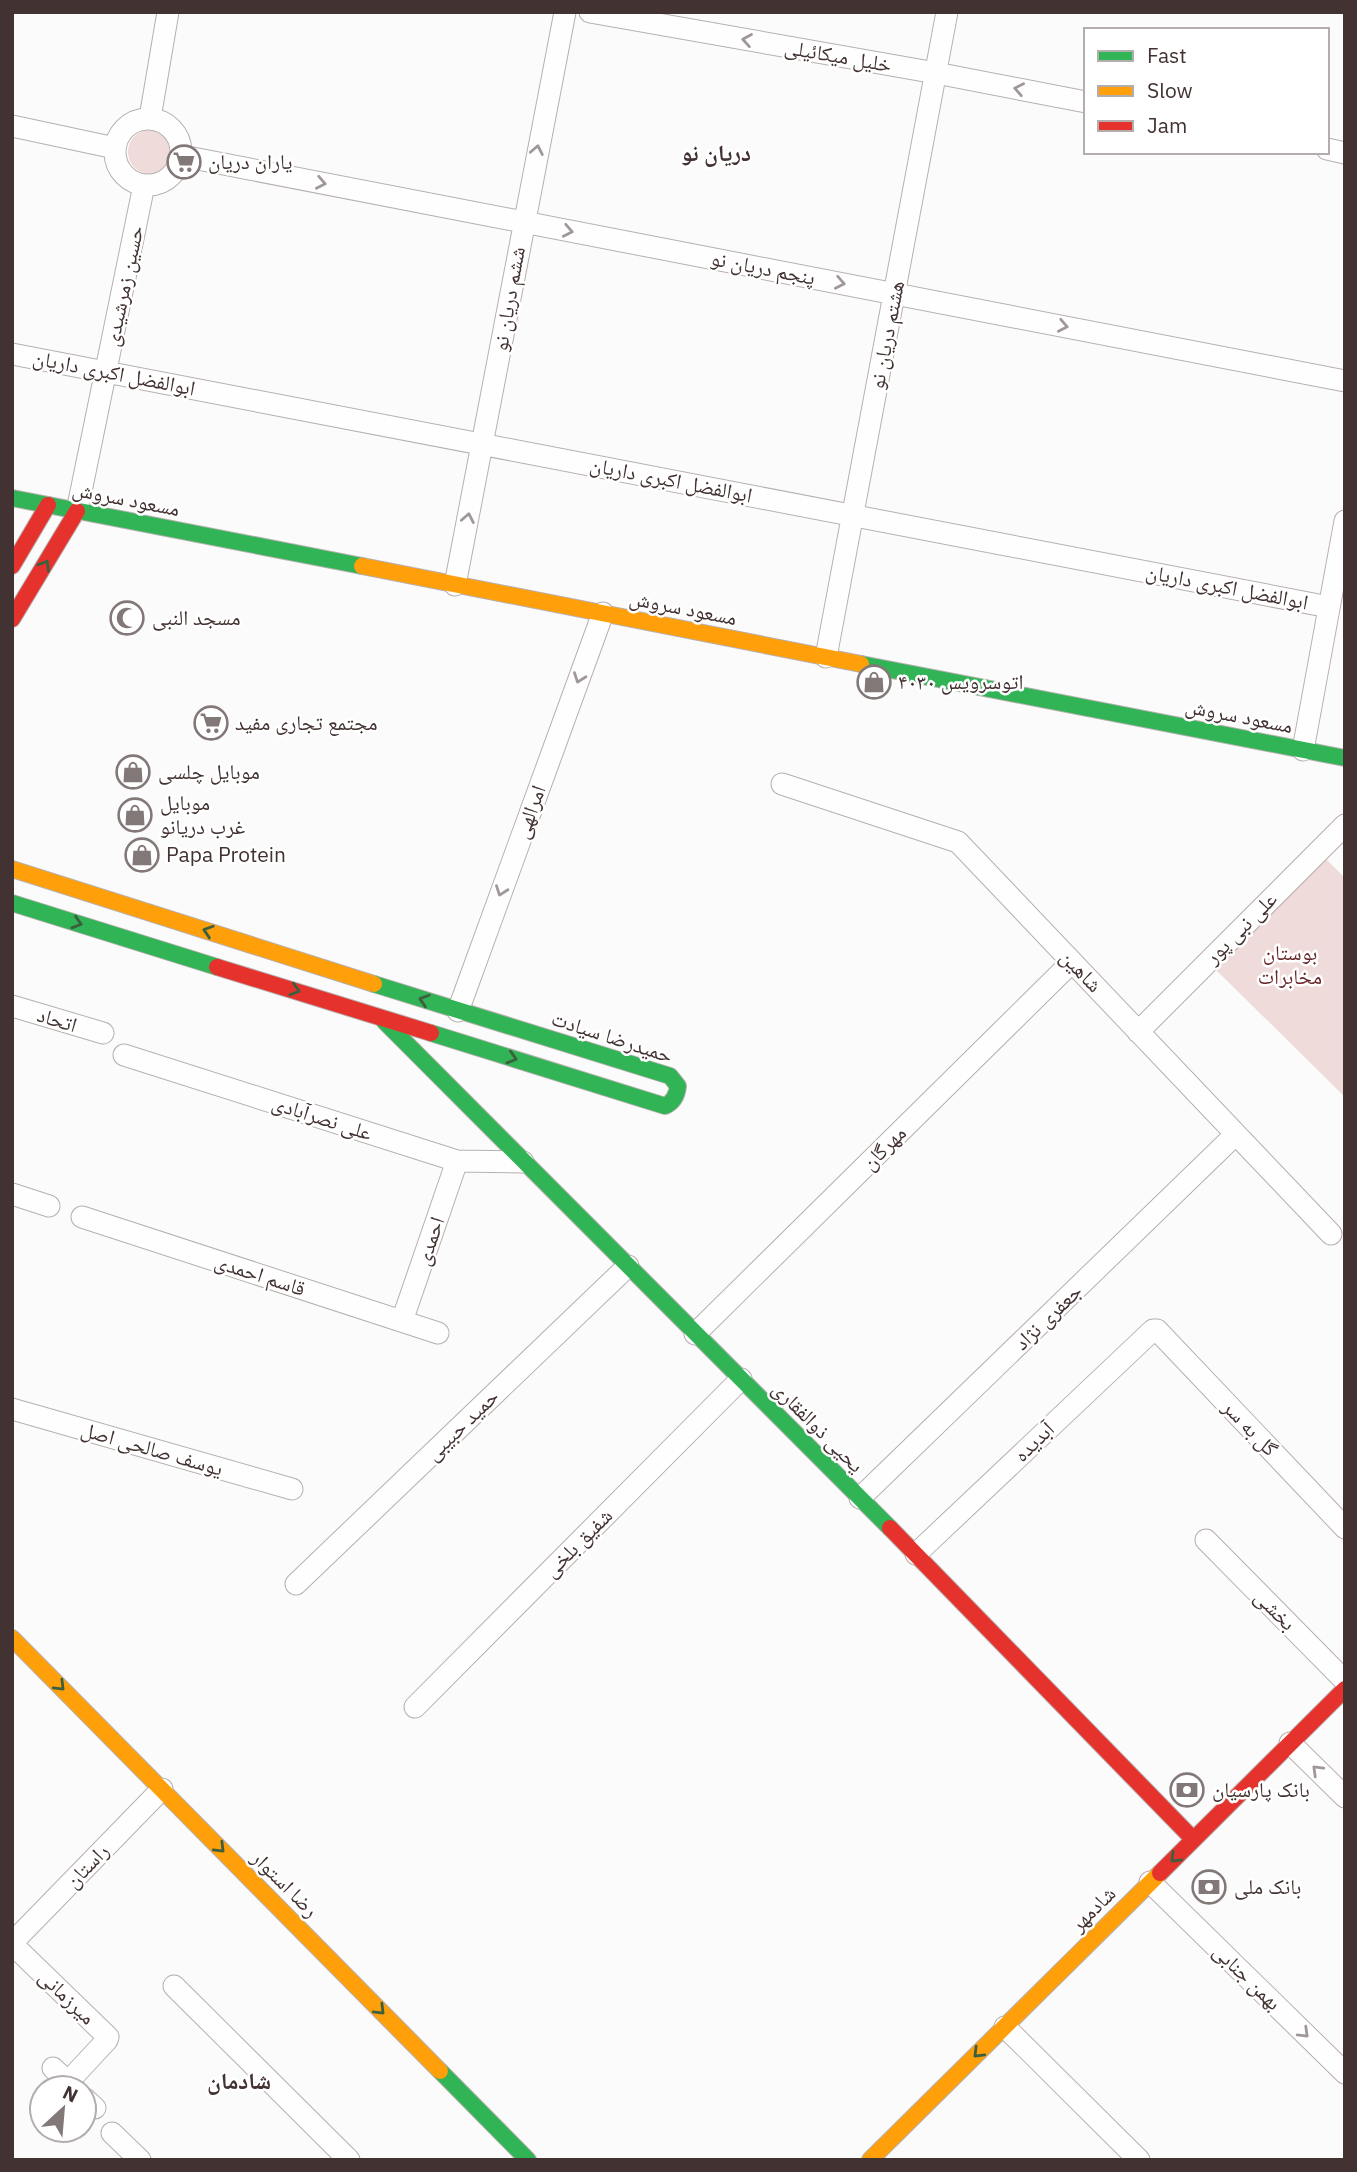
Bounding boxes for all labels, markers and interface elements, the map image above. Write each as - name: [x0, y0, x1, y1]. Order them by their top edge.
- legend: [1084, 28, 1329, 154]
- street label: خلیل میکائیلی: [782, 32, 894, 78]
- one-way arrow: [741, 33, 753, 48]
- text: Fast: [1147, 41, 1187, 69]
- text: Slow: [1147, 76, 1193, 104]
- one-way arrow: [1013, 82, 1025, 97]
- text: Jam: [1147, 111, 1187, 139]
- district label: دریان نو: [681, 137, 751, 167]
- supermarket icon: یاران دریان: [165, 143, 203, 181]
- one-way arrow: [529, 144, 544, 156]
- place label: یاران دریان: [208, 147, 293, 175]
- one-way arrow: [315, 174, 327, 189]
- one-way arrow: [562, 222, 574, 237]
- street label: حسین زمرشيدی: [97, 223, 149, 349]
- street label: پنجم دریان‌ نو: [709, 243, 818, 292]
- street label: ششم دریان‌ نو: [485, 244, 532, 354]
- one-way arrow: [834, 275, 846, 290]
- street label: هشتم دریان‌ نو: [862, 278, 911, 392]
- one-way arrow: [1057, 318, 1069, 333]
- street label: ابوالفضل اکبری داریان: [31, 343, 198, 401]
- street label: ابوالفضل اکبری داریان: [588, 450, 755, 508]
- street label: مسعود سروش: [70, 474, 182, 522]
- one-way arrow: [459, 512, 474, 524]
- street label: ابوالفضل اکبری داریان: [1144, 557, 1311, 615]
- one-way arrow: [36, 559, 49, 572]
- street label: مسعود سروش: [627, 583, 739, 631]
- mosque icon: مسجد النبی: [108, 599, 146, 637]
- place label: مسجد النبی: [152, 603, 241, 631]
- shop icon: اتوسرویس ۴۰۳۰: [855, 663, 893, 701]
- place label: اتوسرویس ۴۰۳۰: [898, 667, 1023, 695]
- one-way arrow: [573, 671, 587, 683]
- street label: مسعود سروش: [1183, 691, 1295, 739]
- supermarket icon: مجتمع تجاری مفید: [192, 704, 230, 742]
- place label: مجتمع تجاری مفید: [235, 708, 378, 736]
- shop icon: موبایل چلسی: [114, 753, 152, 791]
- place label: موبایل چلسی: [158, 757, 260, 785]
- street label: امرالهی: [507, 781, 552, 842]
- place label: موبایل غرب دریانو: [160, 788, 246, 840]
- shop icon: موبایل غرب دریانو: [116, 796, 154, 834]
- shop icon: Papa Protein: [123, 836, 161, 874]
- place label: Papa Protein: [166, 840, 286, 868]
- one-way arrow: [496, 885, 510, 897]
- street label: علی نبی پور: [1197, 885, 1283, 970]
- one-way arrow: [71, 914, 83, 929]
- one-way arrow: [202, 925, 214, 940]
- park label: بوستان مخابرات: [1258, 938, 1322, 990]
- street label: شاهین: [1054, 943, 1109, 998]
- one-way arrow: [288, 982, 300, 997]
- one-way arrow: [419, 994, 431, 1009]
- street label: اتحاد: [34, 1000, 81, 1038]
- street label: حمیدرضا سیادت: [548, 1003, 677, 1069]
- one-way arrow: [505, 1050, 517, 1065]
- street label: علی نصرآبادی: [269, 1088, 376, 1146]
- street label: مهرگان: [855, 1119, 912, 1176]
- street label: احمدی: [408, 1212, 450, 1269]
- street label: قاسم احمدی: [211, 1246, 309, 1303]
- street label: جعفری نژاد: [1007, 1277, 1087, 1356]
- street label: یحیی ذوالفقاری: [767, 1374, 871, 1478]
- street label: حمید حبیبی: [418, 1382, 504, 1466]
- street label: گل به سر: [1216, 1392, 1285, 1462]
- street label: یوسف صالحی اصل: [78, 1414, 227, 1482]
- street label: آبدیده: [1007, 1415, 1060, 1467]
- street label: شفیق بلخی: [537, 1502, 618, 1583]
- street label: بخشی: [1249, 1582, 1303, 1636]
- one-way arrow: [52, 1678, 65, 1691]
- one-way arrow: [1312, 1766, 1325, 1779]
- bank icon: بانک پارسیان: [1168, 1771, 1206, 1809]
- place label: بانک پارسیان: [1212, 1775, 1310, 1803]
- street label: راستان: [58, 1837, 114, 1894]
- one-way arrow: [212, 1840, 224, 1852]
- street label: رضا استوار: [245, 1843, 325, 1923]
- one-way arrow: [1170, 1849, 1183, 1862]
- bank icon: بانک ملی: [1190, 1868, 1228, 1906]
- place label: بانک ملی: [1234, 1872, 1301, 1900]
- street label: شادمهر: [1063, 1879, 1121, 1938]
- street label: بهمن جنابی: [1208, 1937, 1288, 2016]
- street label: میرزمانی: [33, 1962, 102, 2030]
- one-way arrow: [372, 2002, 384, 2014]
- one-way arrow: [1296, 2024, 1309, 2037]
- one-way arrow: [974, 2044, 987, 2057]
- district label: شادمان: [207, 2065, 271, 2095]
- north arrow: [28, 2074, 98, 2144]
- text: N: [59, 2080, 82, 2108]

